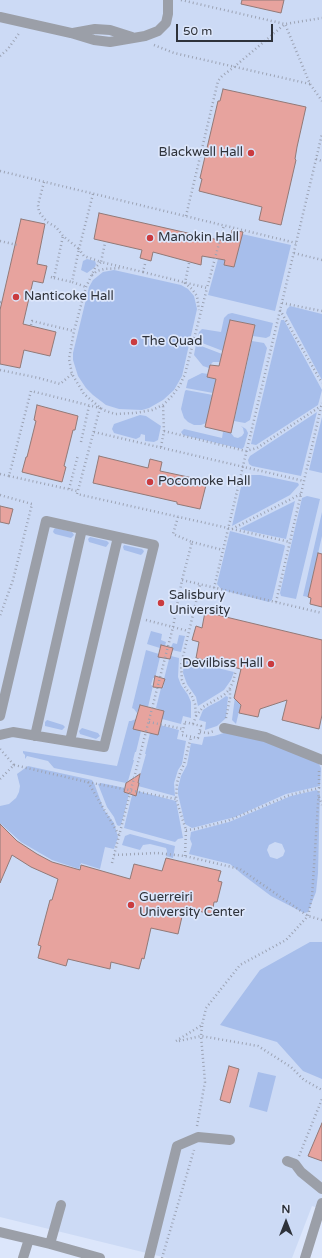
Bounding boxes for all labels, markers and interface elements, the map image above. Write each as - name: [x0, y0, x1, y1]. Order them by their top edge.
- scale bar: [178, 16, 275, 42]
- text: 50 m: [183, 24, 212, 38]
- place label: Blackwell Hall: [159, 145, 243, 161]
- marker: Blackwell Hall: [246, 148, 256, 158]
- place label: Manokin Hall: [158, 230, 239, 246]
- marker: Manokin Hall: [145, 233, 155, 243]
- place label: Nanticoke Hall: [24, 289, 114, 305]
- marker: Nanticoke Hall: [11, 292, 21, 302]
- place label: The Quad: [142, 334, 202, 350]
- marker: The Quad: [129, 337, 139, 347]
- place label: Pocomoke Hall: [158, 474, 250, 490]
- marker: Pocomoke Hall: [145, 477, 155, 487]
- place label: Salisbury University: [169, 588, 230, 619]
- marker: Salisbury University: [156, 598, 166, 608]
- place label: Devilbiss Hall: [182, 656, 263, 672]
- marker: Devilbiss Hall: [266, 659, 276, 669]
- place label: Guerreiri University Center: [139, 890, 245, 921]
- marker: Guerreiri University Center: [126, 900, 136, 910]
- north arrow: [266, 1202, 306, 1242]
- text: N: [282, 1203, 290, 1216]

